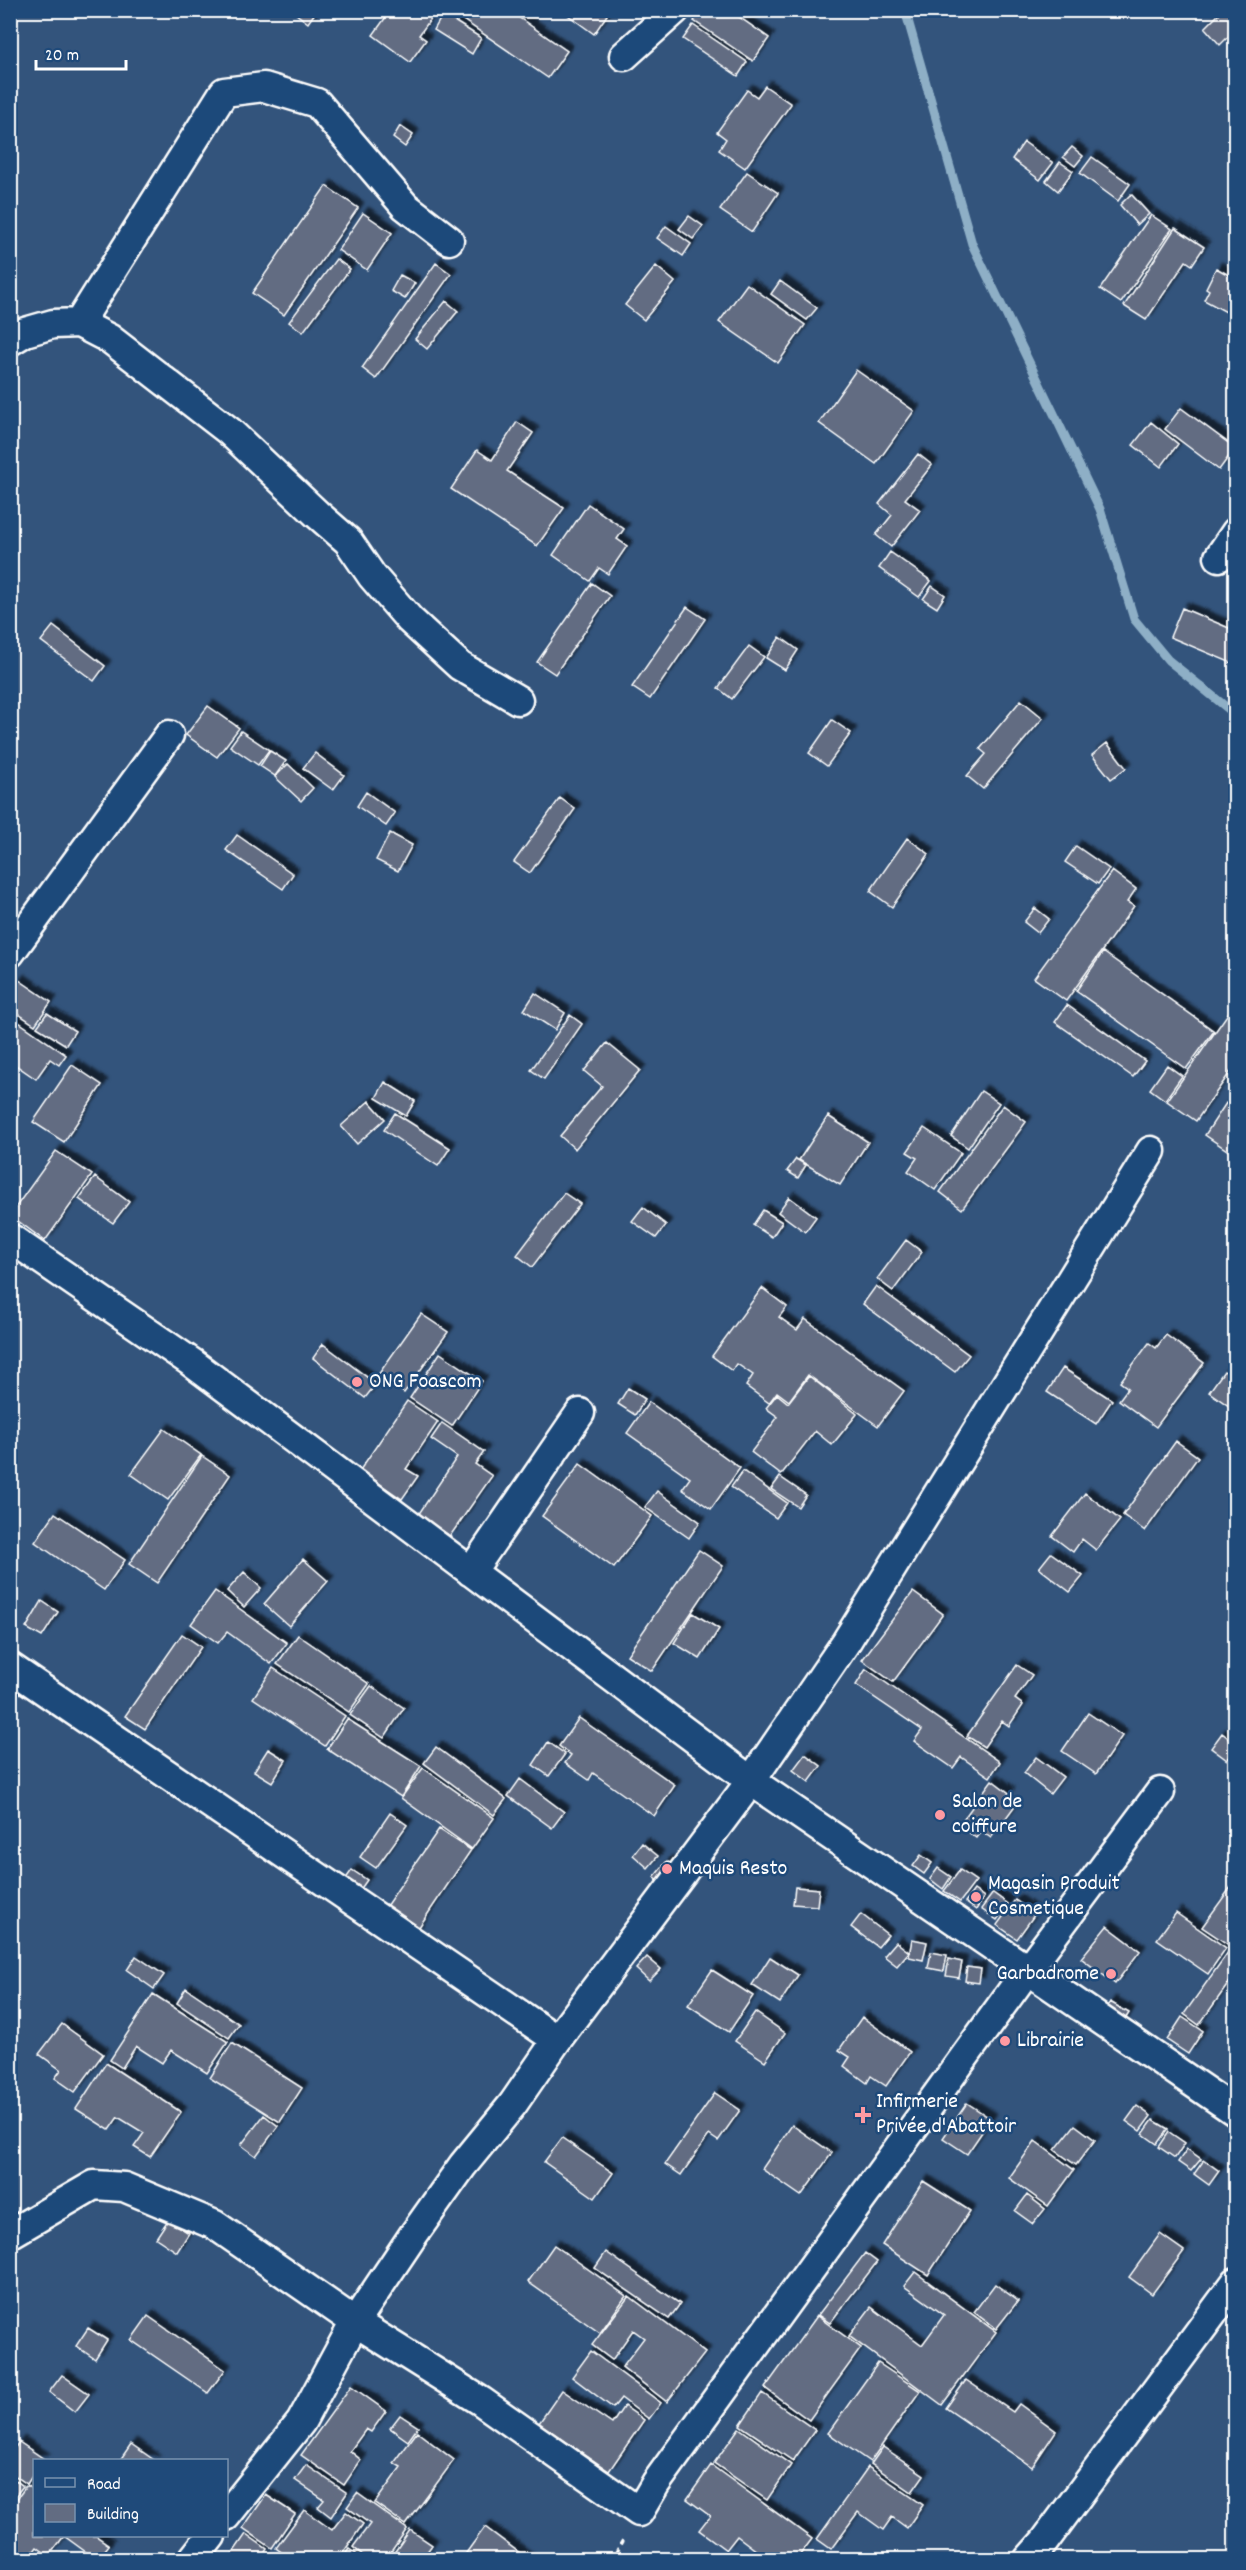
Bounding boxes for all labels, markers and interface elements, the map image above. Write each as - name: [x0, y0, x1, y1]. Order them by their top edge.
- scale bar: [36, 33, 126, 71]
- text: 20 m: [45, 44, 79, 69]
- place label: ONG Foascom: [369, 1367, 482, 1398]
- marker: ONG Foascom: [350, 1375, 364, 1389]
- place label: Salon de coiffure: [952, 1787, 1022, 1843]
- marker: Salon de coiffure: [933, 1808, 947, 1822]
- place label: Maquis Resto: [679, 1854, 787, 1885]
- marker: Maquis Resto: [660, 1862, 674, 1876]
- place label: Magasin Produit Cosmetique: [988, 1869, 1120, 1925]
- marker: Magasin Produit Cosmetique: [969, 1890, 983, 1904]
- place label: Garbadrome: [997, 1959, 1099, 1990]
- marker: Garbadrome: [1104, 1967, 1118, 1981]
- place label: Librairie: [1017, 2026, 1084, 2057]
- marker: Librairie: [998, 2034, 1012, 2048]
- place label: Infirmerie Privée d'Abattoir: [876, 2087, 1017, 2143]
- marker: Infirmerie Privée d'Abattoir: [854, 2106, 872, 2124]
- legend: [33, 2459, 228, 2537]
- text: Road: [87, 2473, 121, 2498]
- text: Building: [87, 2503, 139, 2528]

